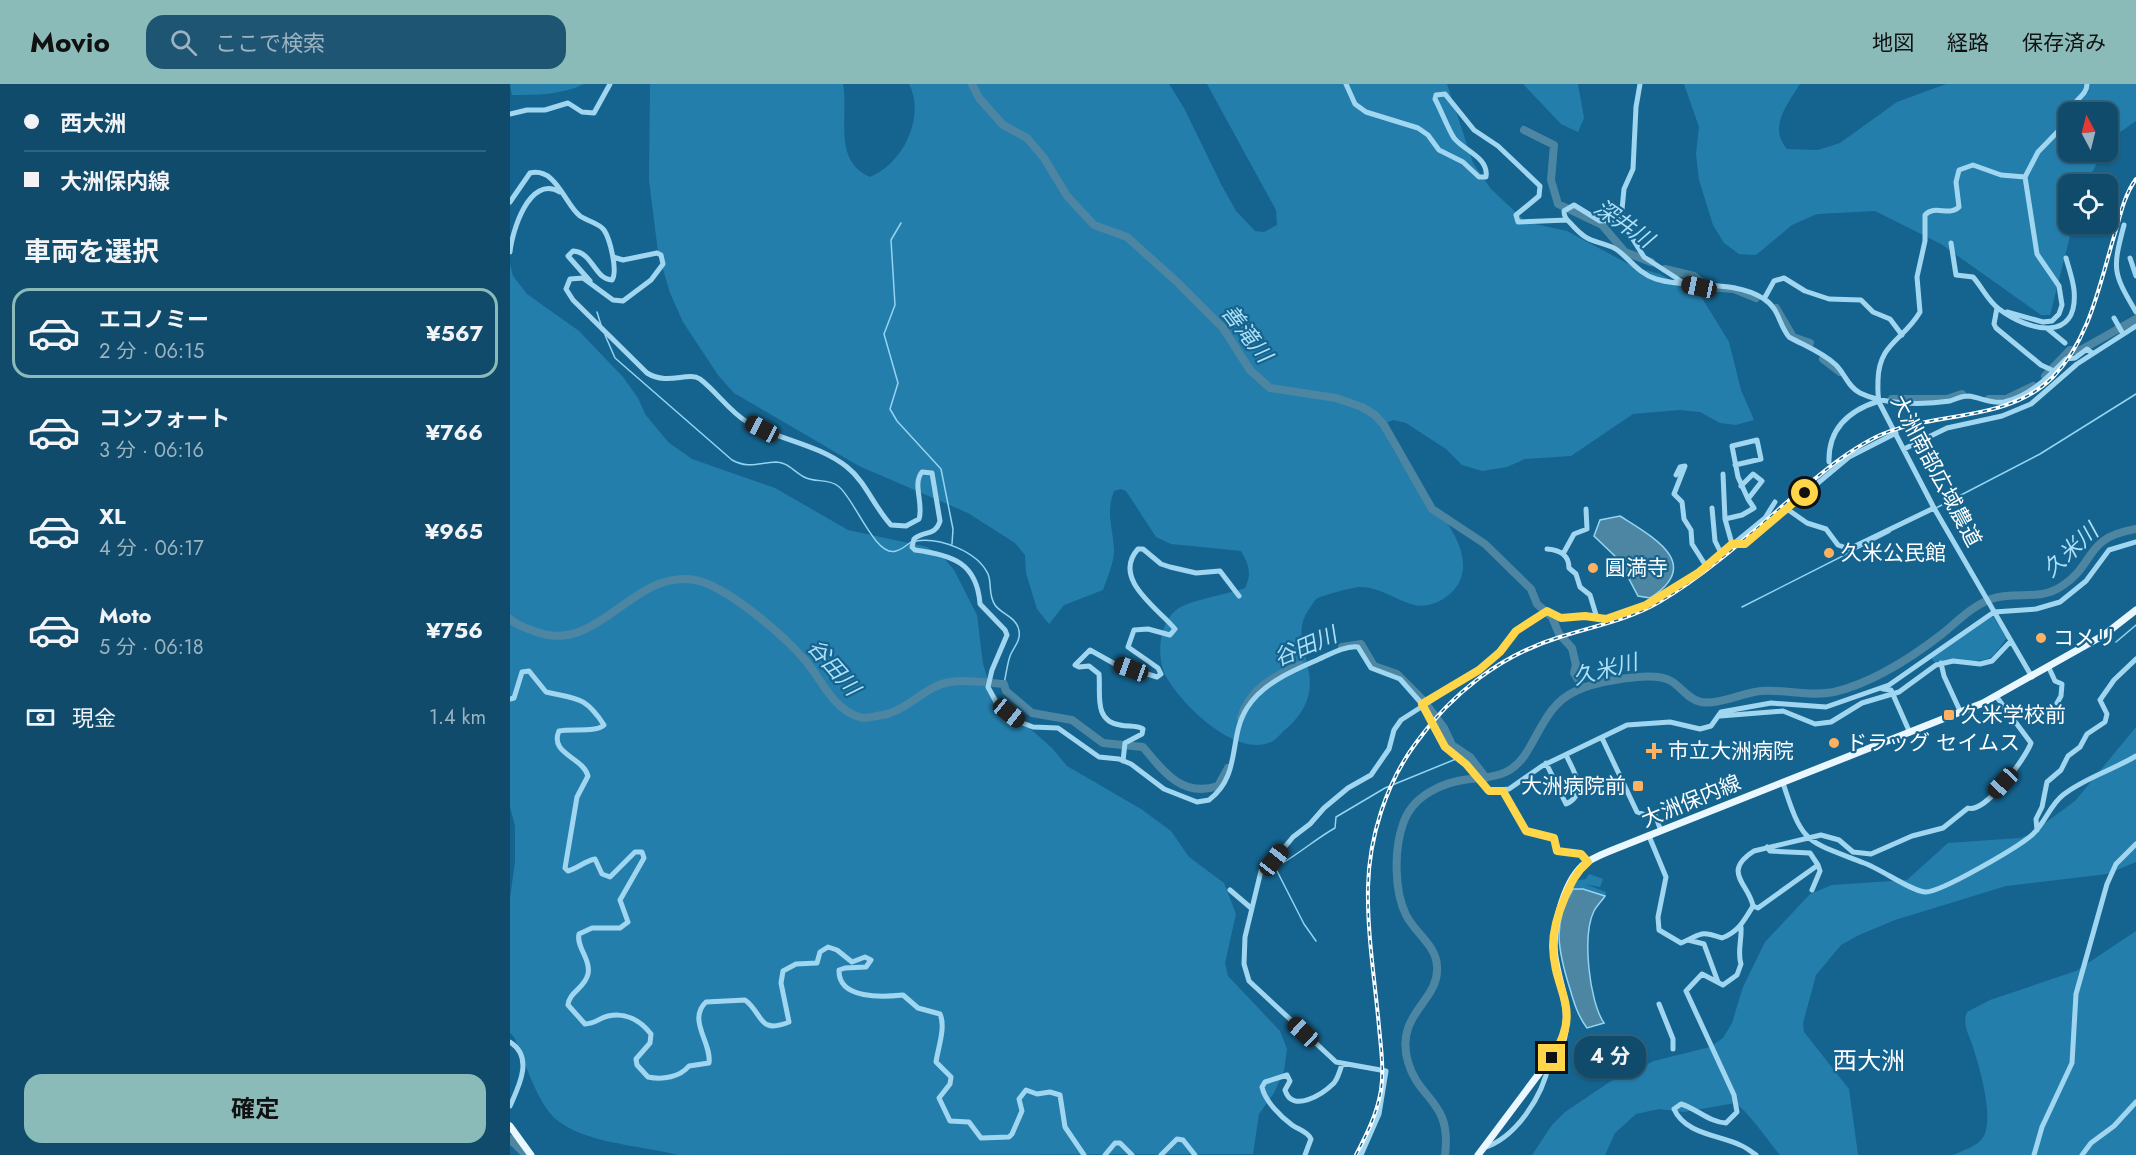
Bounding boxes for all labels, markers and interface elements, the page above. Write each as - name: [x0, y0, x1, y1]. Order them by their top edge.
- search box: [146, 15, 566, 69]
- text: Movio: [30, 22, 110, 63]
- icon: search: [167, 26, 200, 59]
- text: ここで検索: [215, 27, 325, 59]
- text: 地図: [1872, 28, 1914, 58]
- text: 経路: [1947, 28, 1989, 58]
- text: 保存済み: [2022, 28, 2106, 58]
- north arrow: [2058, 102, 2118, 162]
- map controls: [2058, 102, 2118, 234]
- text: 西大洲: [60, 107, 126, 139]
- text: 大洲保内線: [60, 165, 170, 197]
- button: locate: [2058, 174, 2118, 234]
- water label: 深井川: [1588, 191, 1662, 256]
- text: 車両を選択: [24, 232, 159, 271]
- car: [1680, 274, 1718, 300]
- water label: 善滝川: [1214, 297, 1281, 370]
- text: エコノミー: [99, 303, 209, 335]
- icon: car: [27, 306, 81, 360]
- text: ¥567: [426, 317, 483, 349]
- text: 2 分 · 06:15: [99, 337, 204, 366]
- street label: 大洲南部広域農道: [1883, 390, 1989, 552]
- text: コンフォート: [99, 402, 230, 434]
- icon: car: [27, 405, 81, 459]
- car: [742, 413, 782, 445]
- text: ¥766: [426, 416, 483, 448]
- text: 3 分 · 06:16: [99, 436, 204, 465]
- route start: [1791, 479, 1818, 506]
- text: XL: [99, 500, 126, 532]
- icon: car: [27, 504, 81, 558]
- water label: 久米川: [2035, 514, 2107, 584]
- text: ¥965: [425, 515, 483, 547]
- text: 4 分 · 06:17: [99, 534, 204, 563]
- place label: 久米公民館: [1841, 538, 1946, 568]
- marker: 久米公民館: [1822, 546, 1836, 560]
- place label: 圓満寺: [1605, 553, 1668, 583]
- marker: 圓満寺: [1586, 561, 1600, 575]
- text: Moto: [99, 599, 152, 631]
- icon: car: [27, 603, 81, 657]
- text: ¥756: [426, 614, 483, 646]
- water label: 谷田川: [1268, 618, 1343, 674]
- place label: コメリ: [2053, 623, 2116, 653]
- marker: コメリ: [2034, 631, 2048, 645]
- water label: 谷田川: [800, 632, 869, 704]
- text: 5 分 · 06:18: [99, 633, 204, 662]
- water label: 久米川: [1569, 645, 1643, 693]
- car: [1111, 654, 1151, 684]
- car: [989, 695, 1029, 731]
- place label: 久米学校前: [1961, 700, 2066, 730]
- icon: cash: [24, 701, 57, 734]
- text: 現金: [72, 702, 116, 734]
- text: 1.4 km: [429, 703, 486, 732]
- marker: 久米学校前: [1942, 708, 1956, 722]
- place label: ドラッグ セイムス: [1846, 728, 2020, 758]
- place label: 市立大洲病院: [1668, 736, 1794, 766]
- marker: ドラッグ セイムス: [1827, 736, 1841, 750]
- marker: 市立大洲病院: [1645, 742, 1663, 760]
- car: [1984, 764, 2022, 802]
- street label: 大洲保内線: [1637, 767, 1745, 835]
- place label: 大洲病院前: [1521, 771, 1626, 801]
- marker: 大洲病院前: [1631, 779, 1645, 793]
- car: [1256, 840, 1292, 880]
- car: [1284, 1013, 1322, 1051]
- callout: 4 分: [1573, 1037, 1645, 1079]
- text: 4 分: [1590, 1042, 1630, 1071]
- district label: 西大洲: [1833, 1043, 1905, 1078]
- route end: [1538, 1044, 1565, 1071]
- button: 確定: [24, 1074, 486, 1143]

